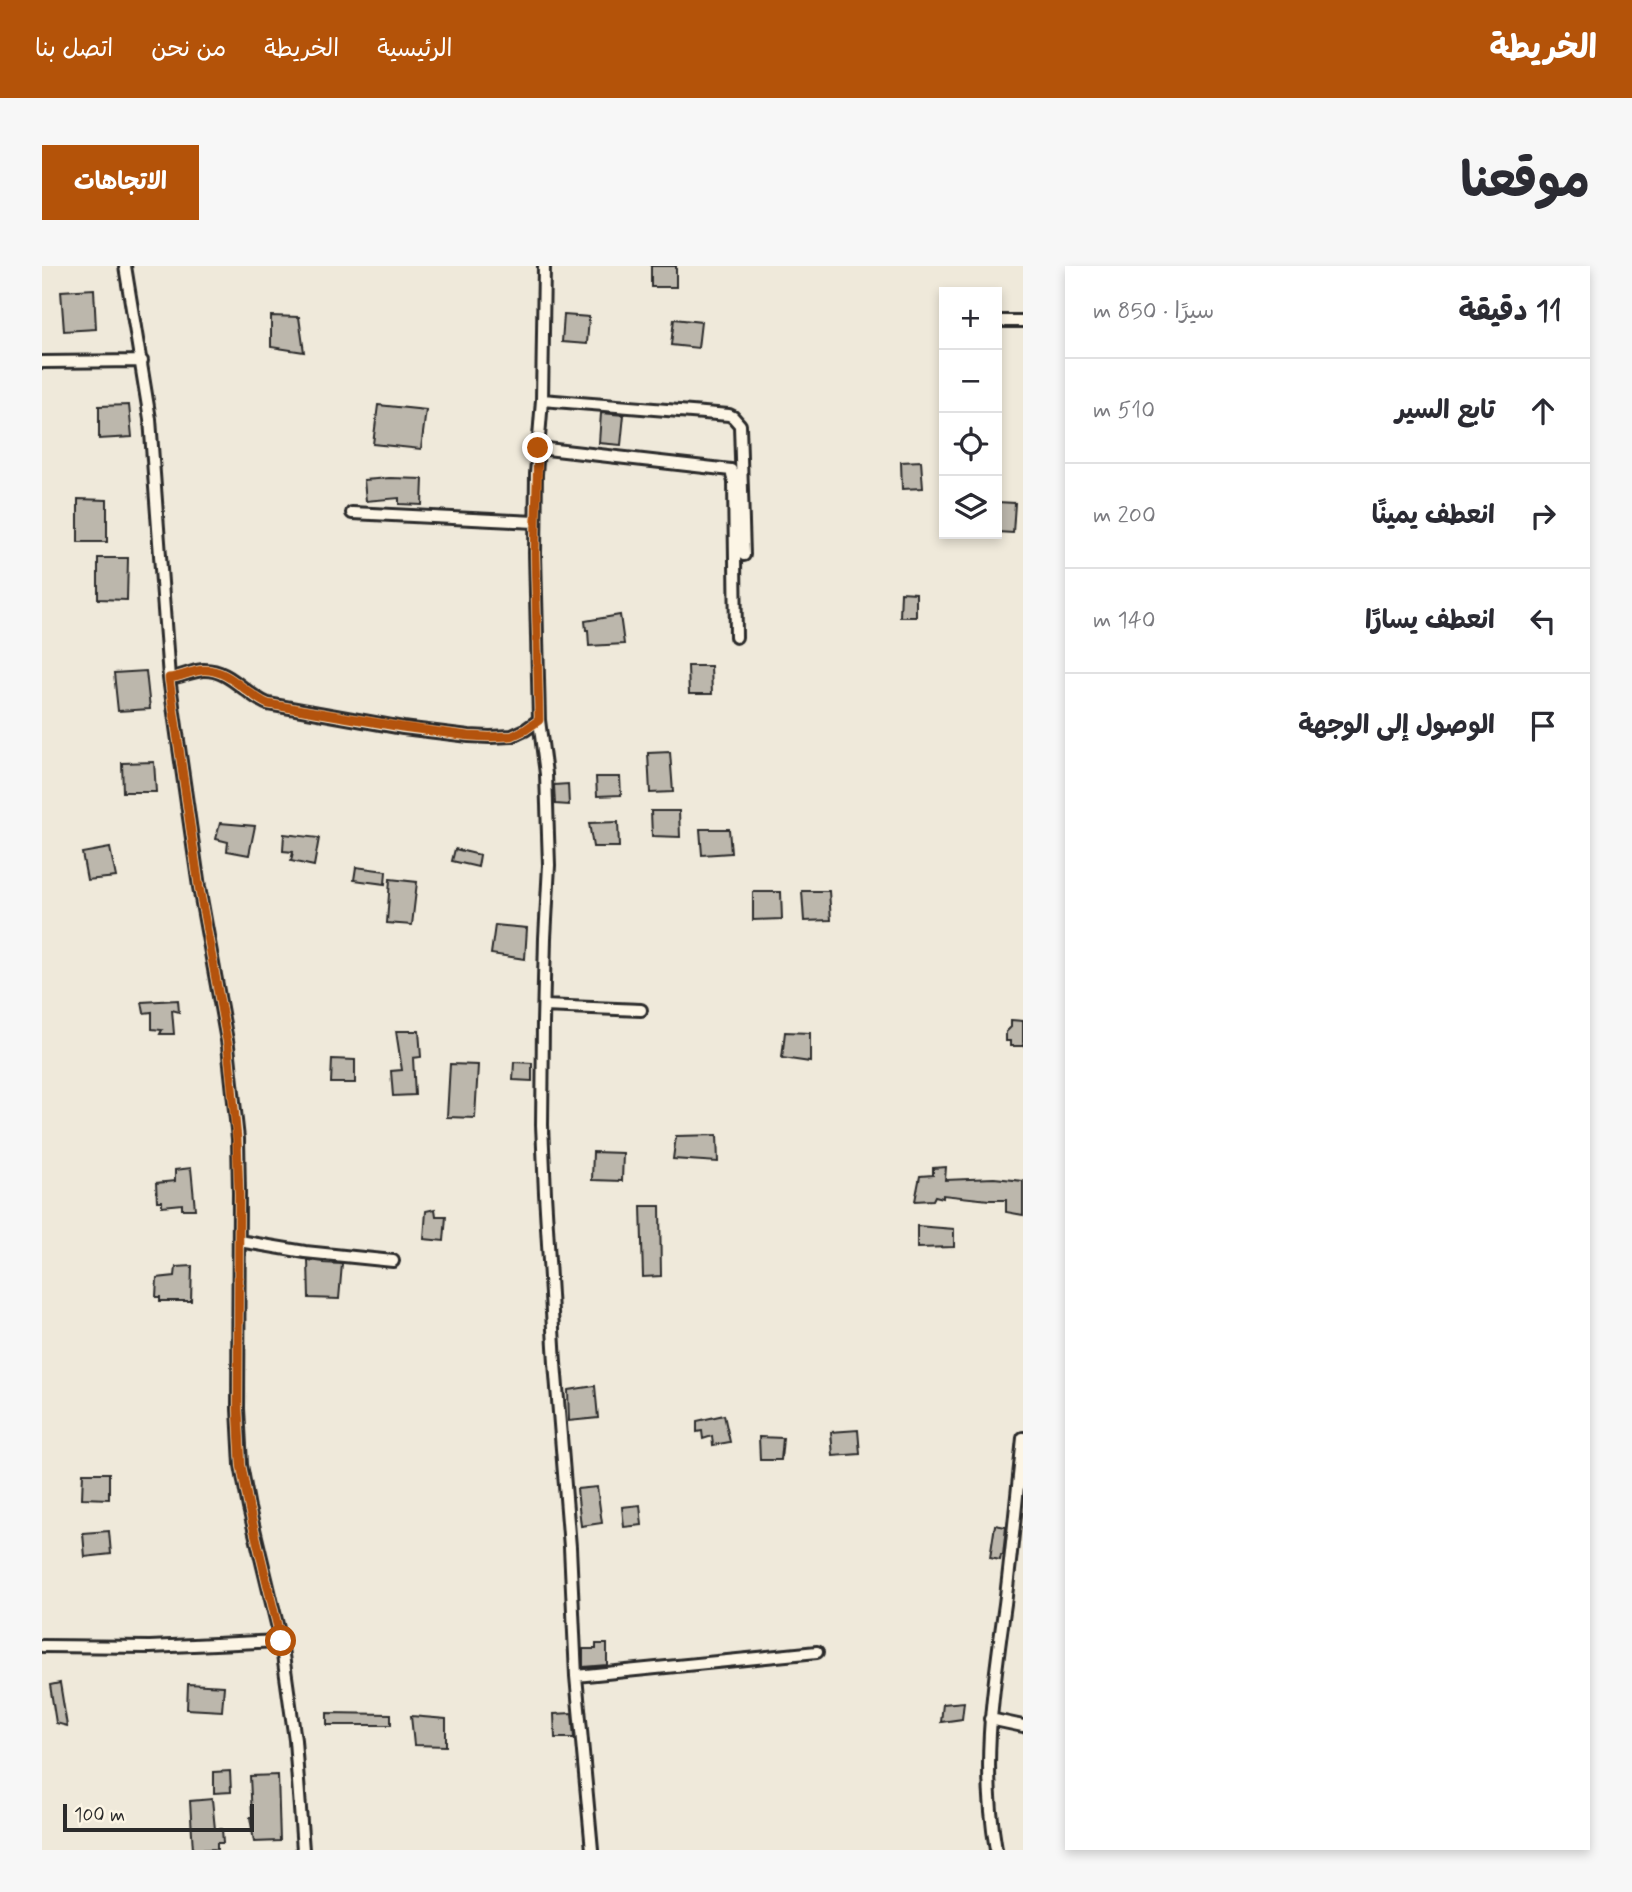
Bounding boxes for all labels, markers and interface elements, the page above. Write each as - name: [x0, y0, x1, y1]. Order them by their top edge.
- text: الخريطة: [1490, 27, 1597, 71]
- text: اتصل بنا: [35, 34, 113, 65]
- text: من نحن: [151, 34, 226, 65]
- text: الخريطة: [264, 34, 339, 65]
- text: الرئيسية: [377, 34, 453, 65]
- button: الاتجاهات: [42, 145, 199, 220]
- text: موقعنا: [1460, 150, 1590, 215]
- map controls: [939, 287, 1002, 539]
- button: +: [939, 287, 1002, 350]
- text: 11 دقيقة: [1458, 292, 1562, 331]
- text: سيرًا · 850 m: [1093, 297, 1214, 327]
- button: −: [939, 350, 1002, 413]
- icon: ahead: [1524, 392, 1562, 430]
- text: تابع السير: [1395, 394, 1495, 428]
- text: 510 m: [1093, 396, 1155, 426]
- button: locate: [939, 413, 1002, 476]
- route end: [522, 432, 553, 463]
- button: layers: [939, 476, 1002, 539]
- icon: right: [1524, 497, 1562, 535]
- text: انعطف يمينًا: [1372, 499, 1495, 533]
- text: 200 m: [1093, 501, 1156, 531]
- icon: left: [1524, 602, 1562, 640]
- text: انعطف يسارًا: [1365, 604, 1495, 638]
- text: 140 m: [1093, 606, 1156, 636]
- icon: arrive: [1524, 707, 1562, 745]
- text: الوصول إلى الوجهة: [1298, 709, 1495, 743]
- route start: [265, 1625, 296, 1656]
- scale bar: [63, 1801, 254, 1833]
- text: 100 m: [74, 1803, 125, 1828]

